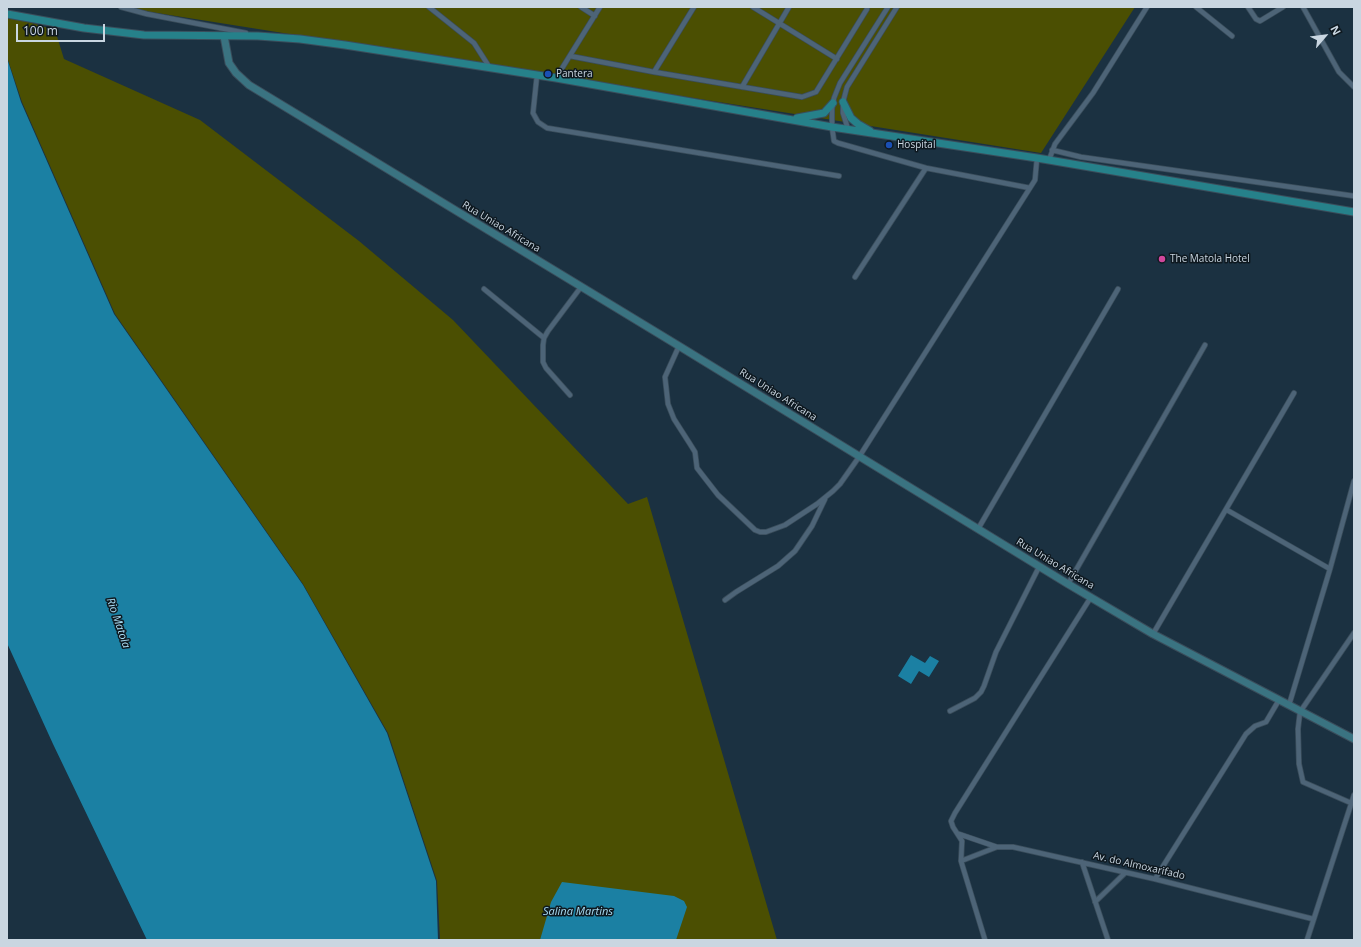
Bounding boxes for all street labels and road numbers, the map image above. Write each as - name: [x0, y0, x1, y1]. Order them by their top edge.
- street label: Rua Uniao Africana: [460, 199, 542, 255]
- street label: Rua Uniao Africana: [737, 366, 819, 424]
- street label: Rua Uniao Africana: [1014, 536, 1096, 592]
- street label: Av. do Almoxarifado: [1092, 850, 1186, 882]

